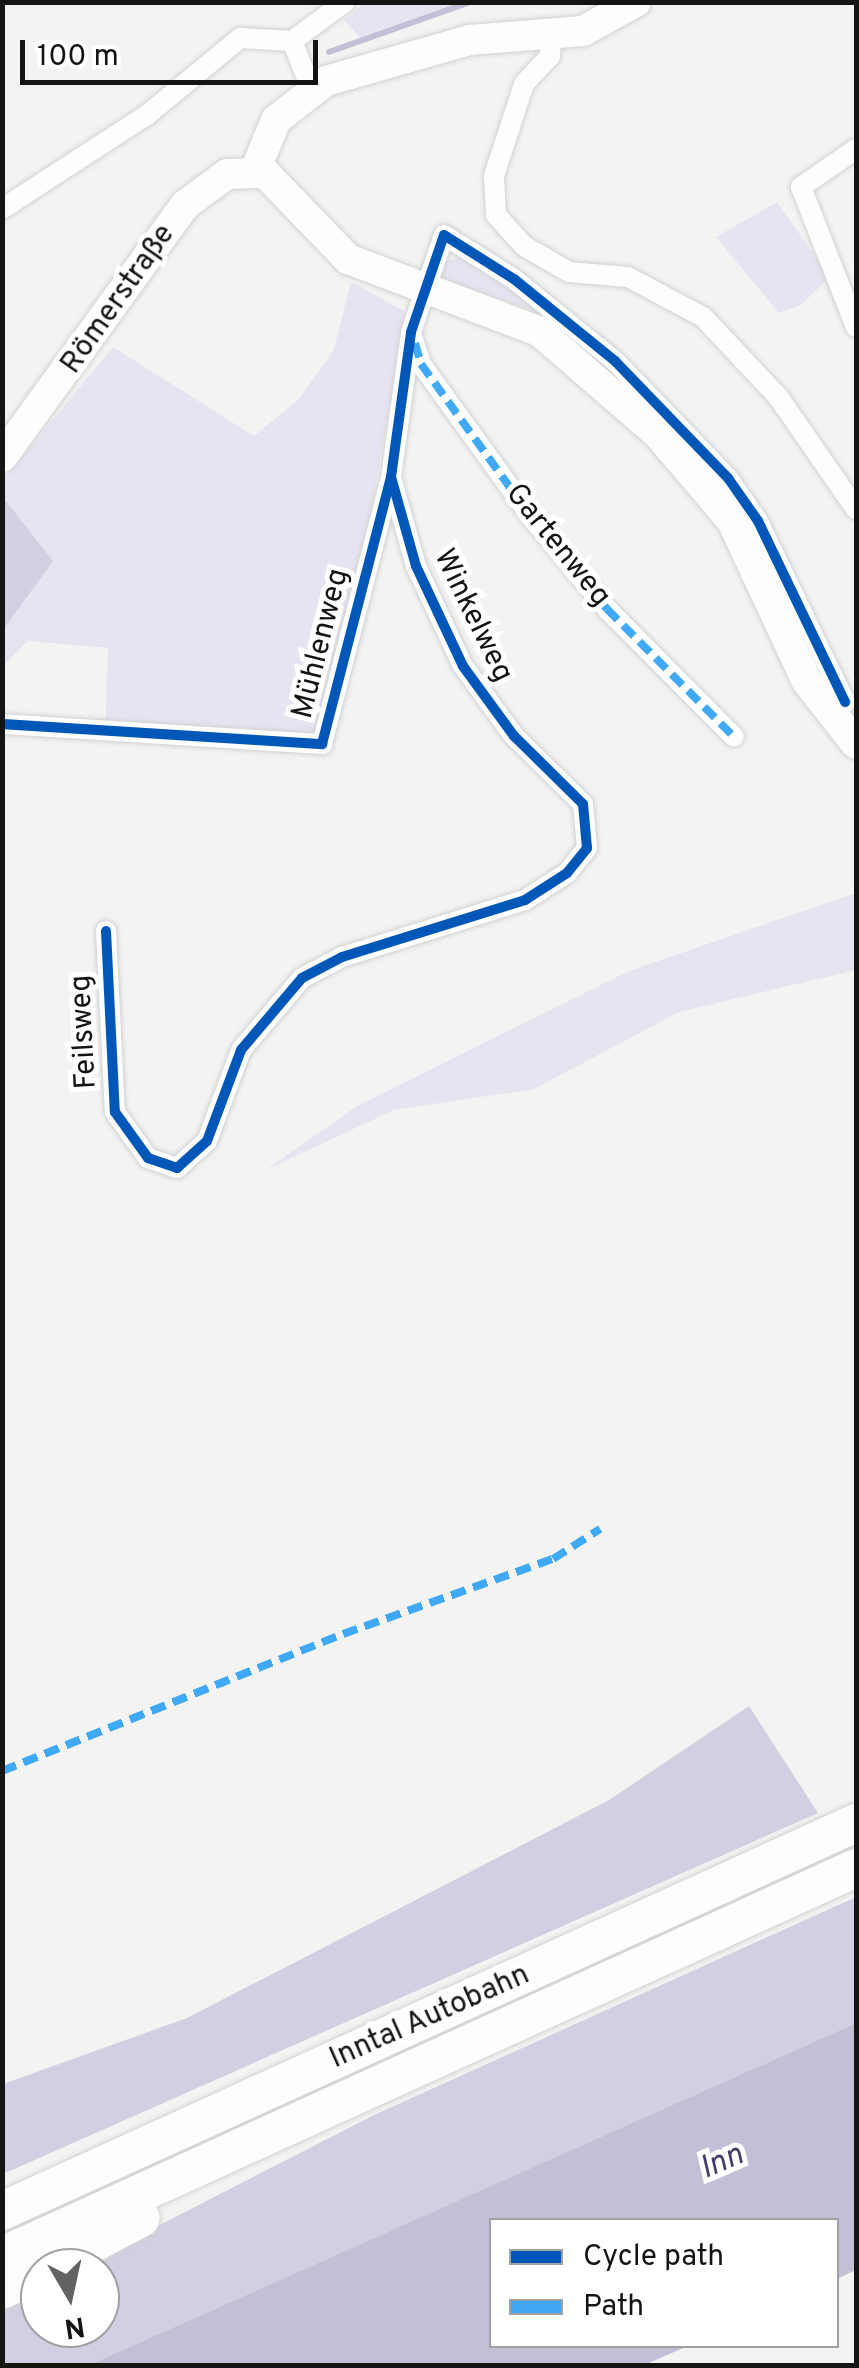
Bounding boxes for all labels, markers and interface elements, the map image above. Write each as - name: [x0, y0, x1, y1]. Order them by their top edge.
- scale bar: [25, 20, 322, 82]
- text: 100 m: [37, 39, 119, 76]
- street label: Römerstraße: [54, 218, 184, 382]
- street label: Gartenweg: [497, 477, 617, 615]
- street label: Winkelweg: [424, 544, 520, 688]
- street label: Mühlenweg: [286, 565, 358, 723]
- street label: Feilsweg: [64, 974, 106, 1090]
- street label: Inntal Autobahn: [324, 1958, 536, 2078]
- water label: Inn: [694, 2137, 750, 2189]
- legend: [489, 2218, 839, 2348]
- text: Cycle path: [583, 2239, 724, 2276]
- north arrow: [20, 2248, 120, 2348]
- text: Path: [583, 2289, 644, 2326]
- text: N: [62, 2306, 87, 2345]

